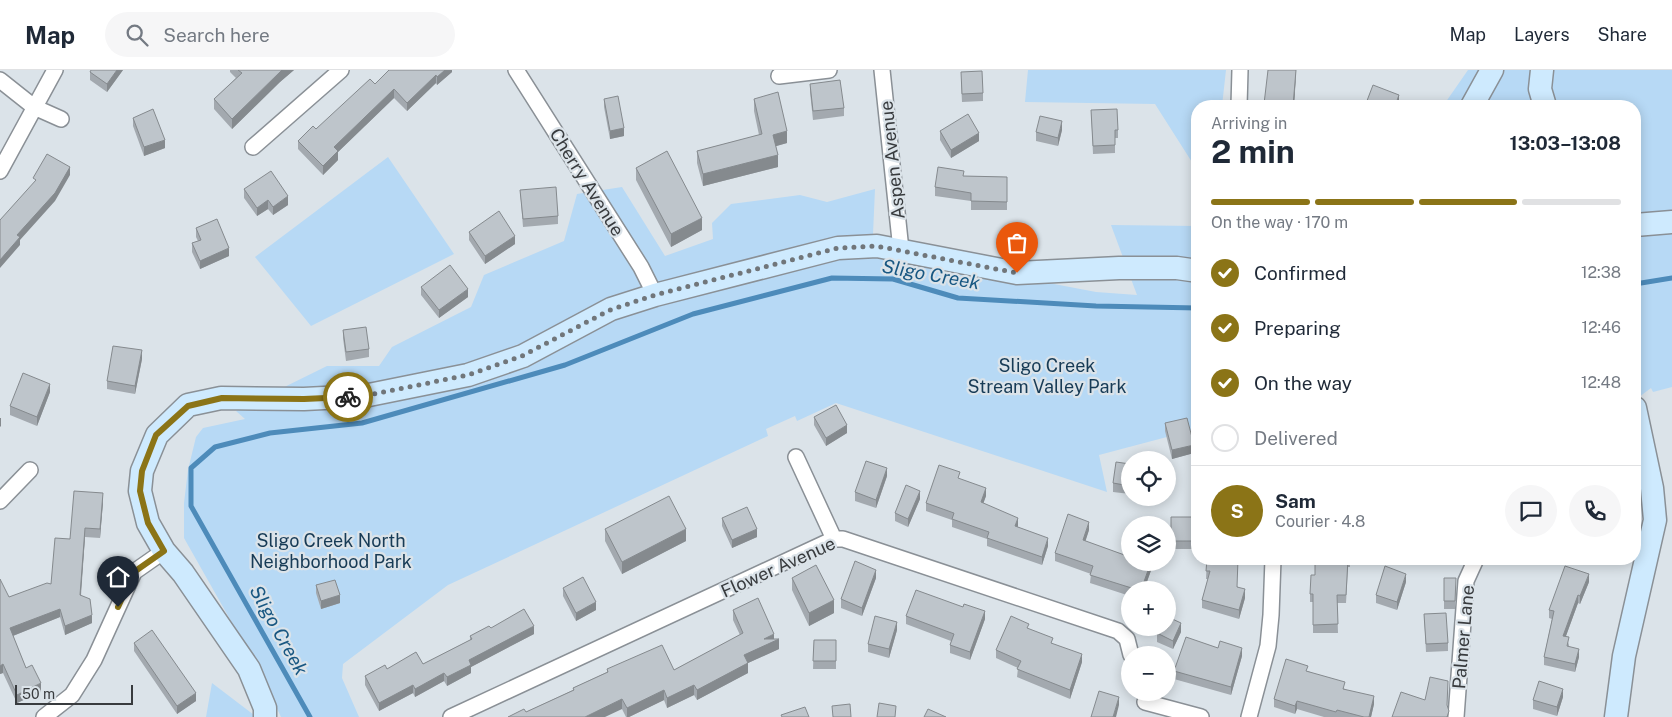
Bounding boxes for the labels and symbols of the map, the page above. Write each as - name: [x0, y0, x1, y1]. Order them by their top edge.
- street label: Aspen Avenue: [875, 100, 909, 220]
- street label: Cherry Avenue: [545, 124, 629, 240]
- pin: [996, 222, 1038, 273]
- water label: Sligo Creek: [880, 255, 982, 294]
- park label: Sligo Creek Stream Valley Park: [967, 355, 1127, 397]
- courier: [323, 372, 373, 422]
- park label: Sligo Creek North Neighborhood Park: [250, 530, 412, 572]
- street label: Flower Avenue: [718, 532, 838, 602]
- pin: [97, 556, 139, 607]
- water label: Sligo Creek: [245, 581, 313, 679]
- street label: Palmer Lane: [1448, 584, 1478, 690]
- scale bar: [15, 682, 132, 705]

